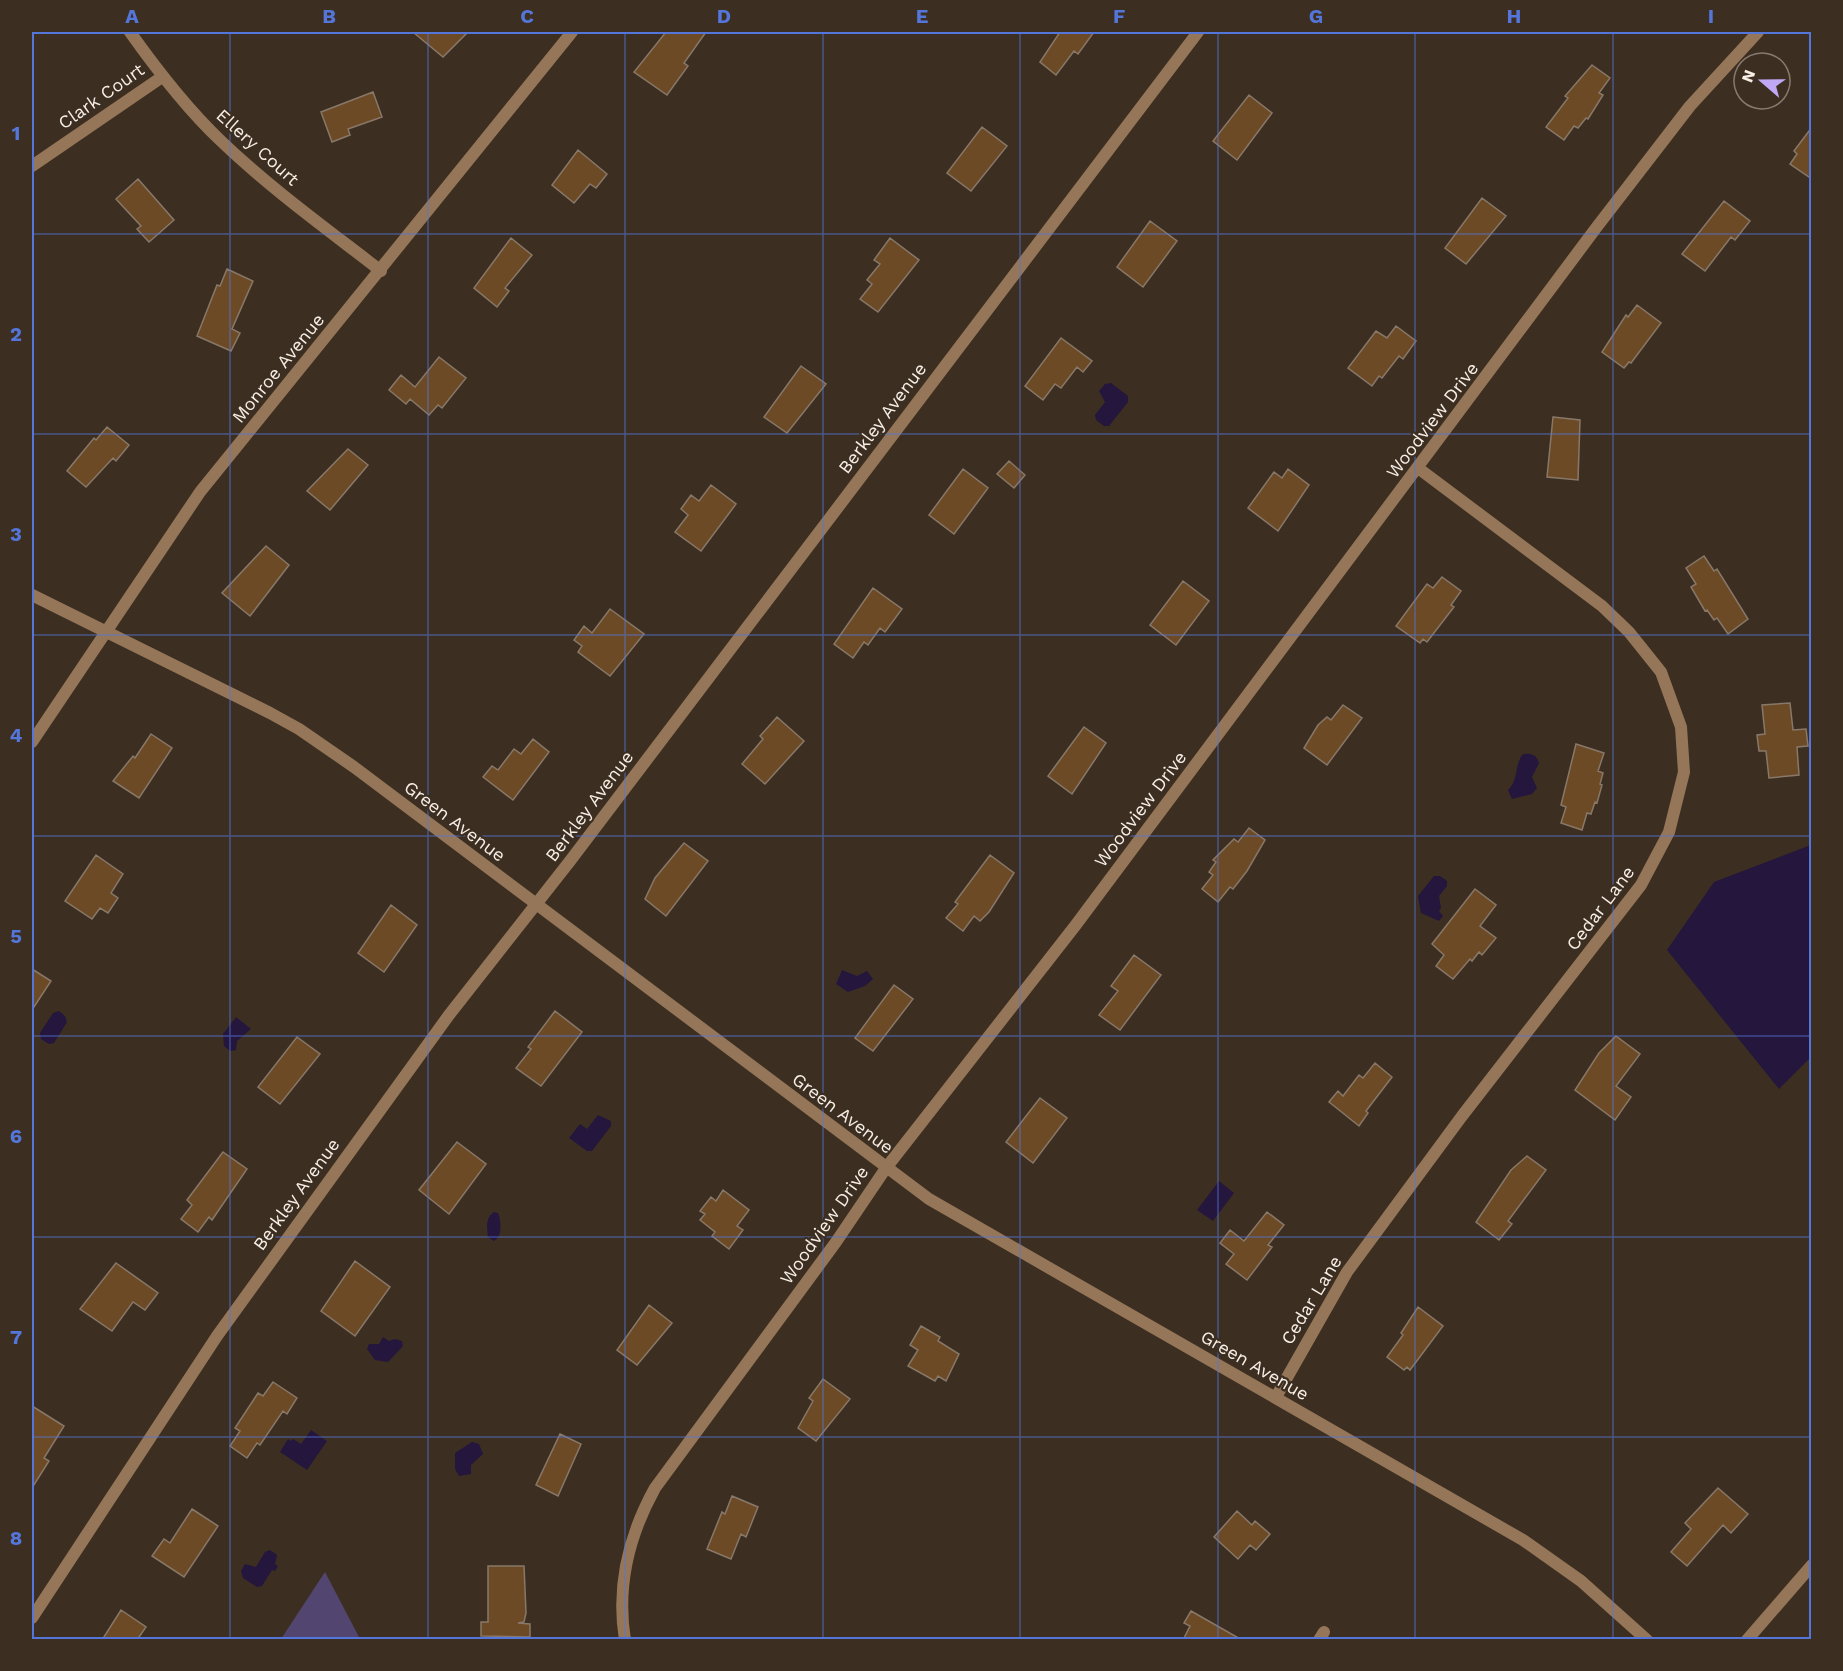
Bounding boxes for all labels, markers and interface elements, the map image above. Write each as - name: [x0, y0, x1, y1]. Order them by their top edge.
- text: A: [125, 4, 139, 28]
- text: B: [322, 4, 336, 28]
- text: C: [520, 4, 534, 28]
- text: D: [717, 4, 731, 28]
- text: E: [916, 4, 928, 28]
- text: F: [1113, 4, 1125, 28]
- text: G: [1309, 4, 1323, 28]
- text: H: [1507, 4, 1521, 28]
- text: I: [1708, 4, 1714, 28]
- north arrow: [1732, 51, 1792, 111]
- street label: Clark Court: [54, 58, 148, 133]
- text: N: [1737, 67, 1759, 85]
- street label: Ellery Court: [212, 104, 304, 190]
- text: 1: [12, 121, 20, 145]
- street label: Monroe Avenue: [228, 309, 328, 427]
- text: 2: [10, 322, 22, 346]
- street label: Woodview Drive: [1382, 358, 1482, 482]
- street label: Berkley Avenue: [834, 359, 930, 477]
- text: 3: [10, 522, 22, 546]
- text: 4: [10, 723, 23, 747]
- street label: Berkley Avenue: [541, 747, 637, 865]
- street label: Woodview Drive: [1090, 747, 1190, 871]
- street label: Green Avenue: [400, 776, 510, 866]
- street label: Cedar Lane: [1562, 862, 1638, 954]
- text: 5: [10, 924, 22, 948]
- street label: Green Avenue: [788, 1068, 898, 1158]
- text: 6: [10, 1124, 22, 1148]
- street label: Berkley Avenue: [248, 1134, 344, 1254]
- street label: Woodview Drive: [775, 1162, 873, 1288]
- street label: Cedar Lane: [1276, 1252, 1346, 1348]
- text: 7: [10, 1325, 22, 1349]
- street label: Green Avenue: [1197, 1326, 1313, 1404]
- text: 8: [10, 1526, 22, 1550]

